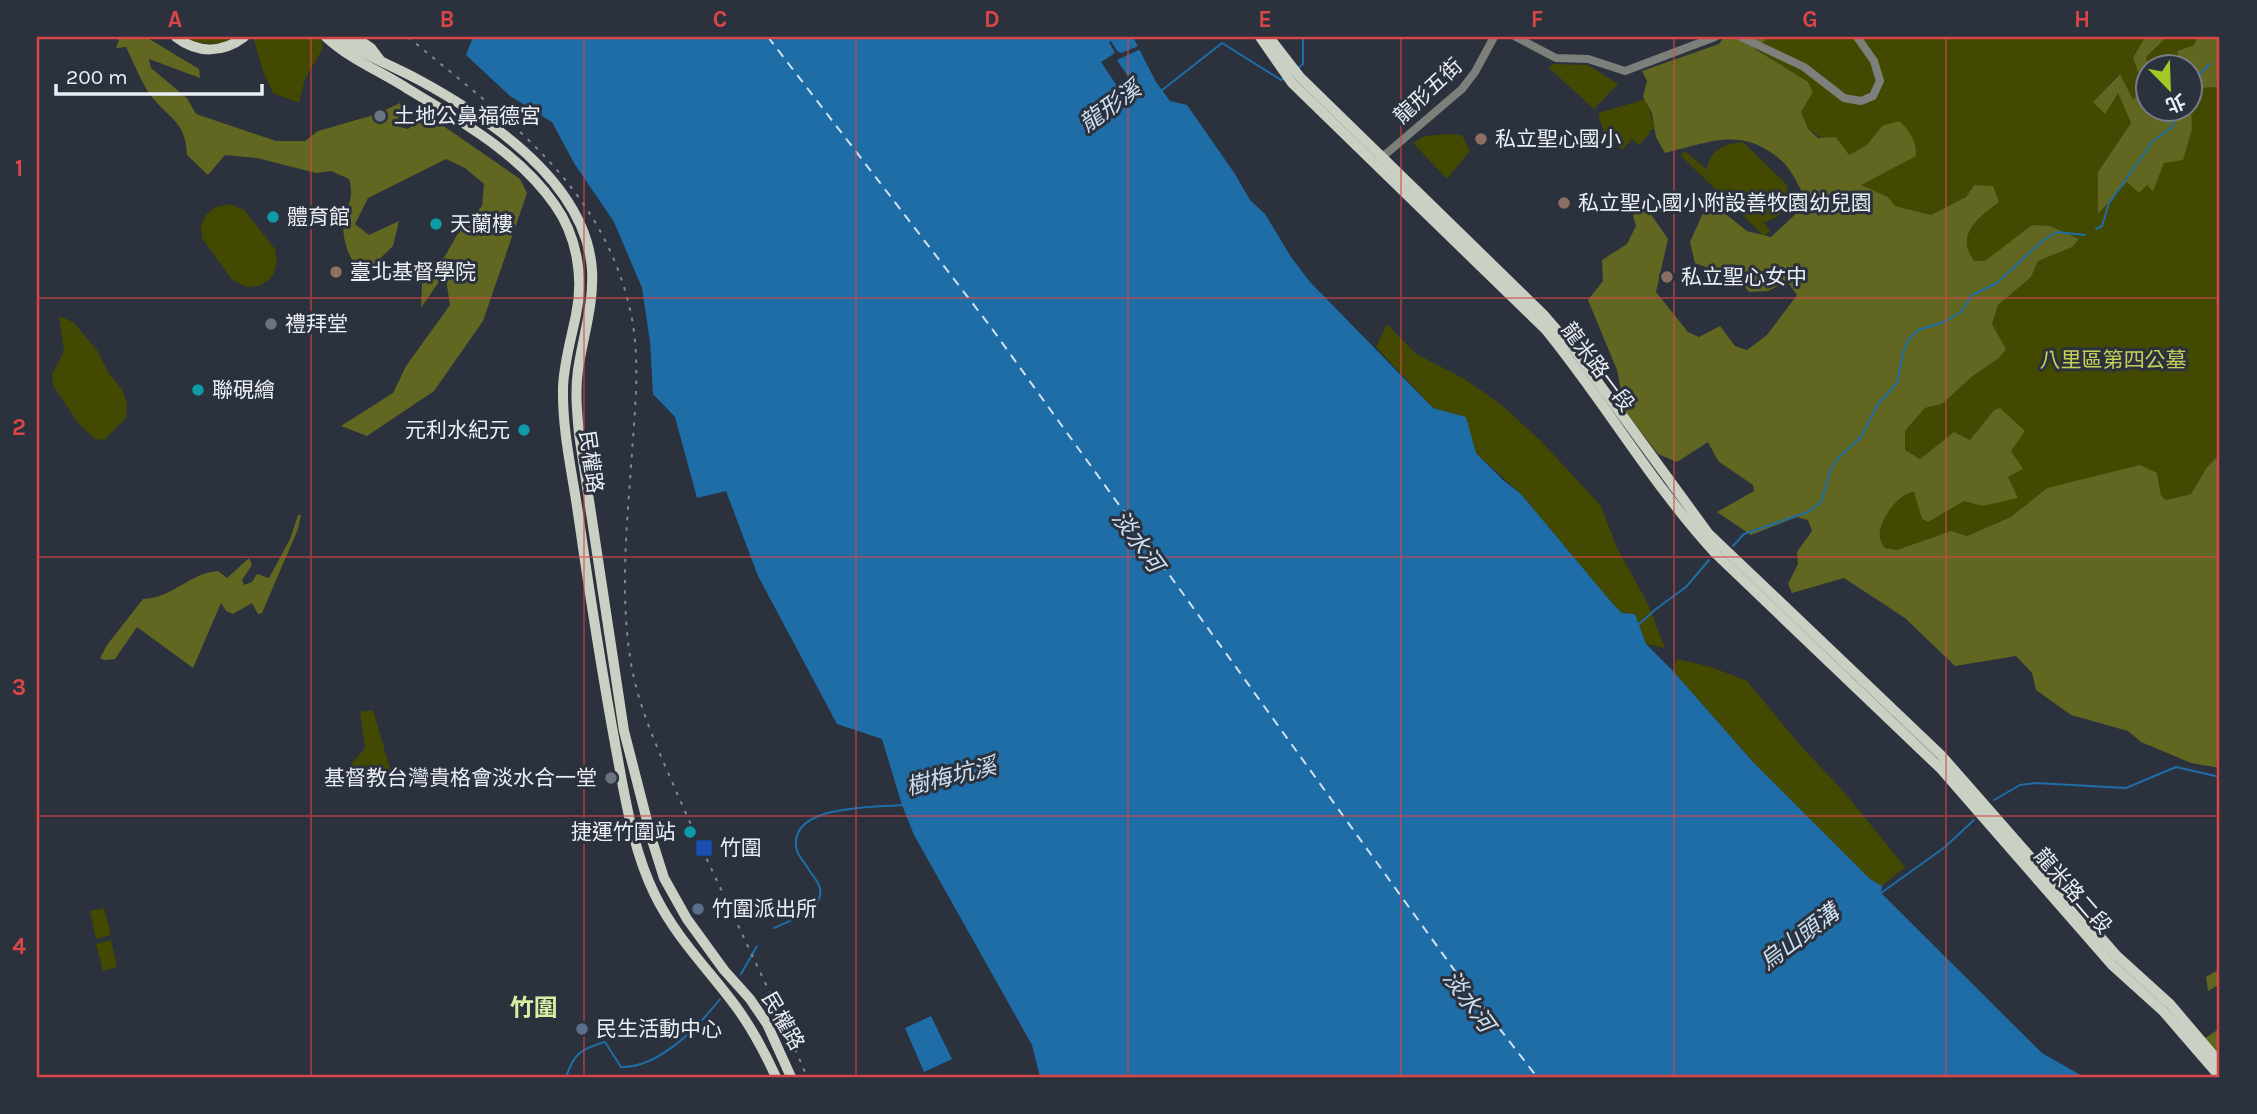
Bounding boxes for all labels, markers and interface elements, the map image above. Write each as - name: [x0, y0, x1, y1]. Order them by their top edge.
- text: A: [168, 6, 182, 33]
- text: B: [440, 6, 454, 33]
- text: C: [713, 6, 727, 33]
- text: D: [984, 6, 1000, 33]
- text: E: [1258, 6, 1272, 33]
- text: F: [1531, 6, 1543, 33]
- text: G: [1802, 6, 1818, 33]
- text: H: [2074, 6, 2090, 33]
- scale bar: [56, 52, 262, 96]
- north arrow: [2134, 52, 2204, 122]
- street label: 龍形五街: [1389, 54, 1467, 128]
- text: 200 m: [66, 65, 128, 89]
- water label: 龍形溪: [1074, 73, 1149, 138]
- text: 北: [2162, 89, 2188, 117]
- place label: 土地公鼻福德宮: [394, 104, 541, 128]
- marker: 土地公鼻福德宮: [372, 108, 388, 124]
- place label: 私立聖心國小: [1495, 127, 1621, 151]
- marker: 私立聖心國小: [1473, 131, 1489, 147]
- text: 1: [15, 155, 23, 182]
- place label: 私立聖心國小附設善牧園幼兒園: [1578, 191, 1872, 215]
- marker: 私立聖心國小附設善牧園幼兒園: [1556, 195, 1572, 211]
- place label: 體育館: [287, 205, 350, 229]
- marker: 體育館: [265, 209, 281, 225]
- place label: 天蘭樓: [450, 212, 513, 236]
- marker: 天蘭樓: [428, 216, 444, 232]
- place label: 臺北基督學院: [350, 260, 476, 284]
- marker: 臺北基督學院: [328, 264, 344, 280]
- place label: 私立聖心女中: [1681, 265, 1807, 289]
- marker: 私立聖心女中: [1659, 269, 1675, 285]
- place label: 禮拜堂: [285, 312, 348, 336]
- marker: 禮拜堂: [263, 316, 279, 332]
- street label: 龍米路一段: [1557, 318, 1639, 416]
- park label: 八里區第四公墓: [2040, 348, 2187, 372]
- place label: 聯硯繪: [212, 378, 275, 402]
- marker: 聯硯繪: [190, 382, 206, 398]
- text: 2: [12, 414, 26, 441]
- place label: 元利水紀元: [405, 418, 510, 442]
- marker: 元利水紀元: [516, 422, 532, 438]
- street label: 民權路: [575, 429, 607, 495]
- water label: 淡水河: [1106, 505, 1171, 580]
- text: 3: [12, 674, 26, 701]
- water label: 樹梅坑溪: [903, 752, 1002, 801]
- place label: 基督教台灣貴格會淡水合一堂: [324, 766, 597, 790]
- marker: 基督教台灣貴格會淡水合一堂: [603, 770, 619, 786]
- place label: 捷運竹圍站: [571, 820, 676, 844]
- marker: 捷運竹圍站: [682, 824, 698, 840]
- place label: 竹圍: [720, 836, 762, 860]
- marker: 竹圍: [694, 838, 714, 858]
- street label: 龍米路二段: [2030, 844, 2116, 938]
- place label: 竹圍派出所: [712, 897, 817, 921]
- water label: 烏山頭溝: [1754, 897, 1847, 976]
- marker: 竹圍派出所: [690, 901, 706, 917]
- text: 4: [12, 933, 26, 960]
- water label: 淡水河: [1437, 965, 1502, 1040]
- street label: 民權路: [757, 988, 809, 1054]
- district label: 竹圍: [510, 994, 558, 1022]
- place label: 民生活動中心: [596, 1017, 722, 1041]
- marker: 民生活動中心: [574, 1021, 590, 1037]

